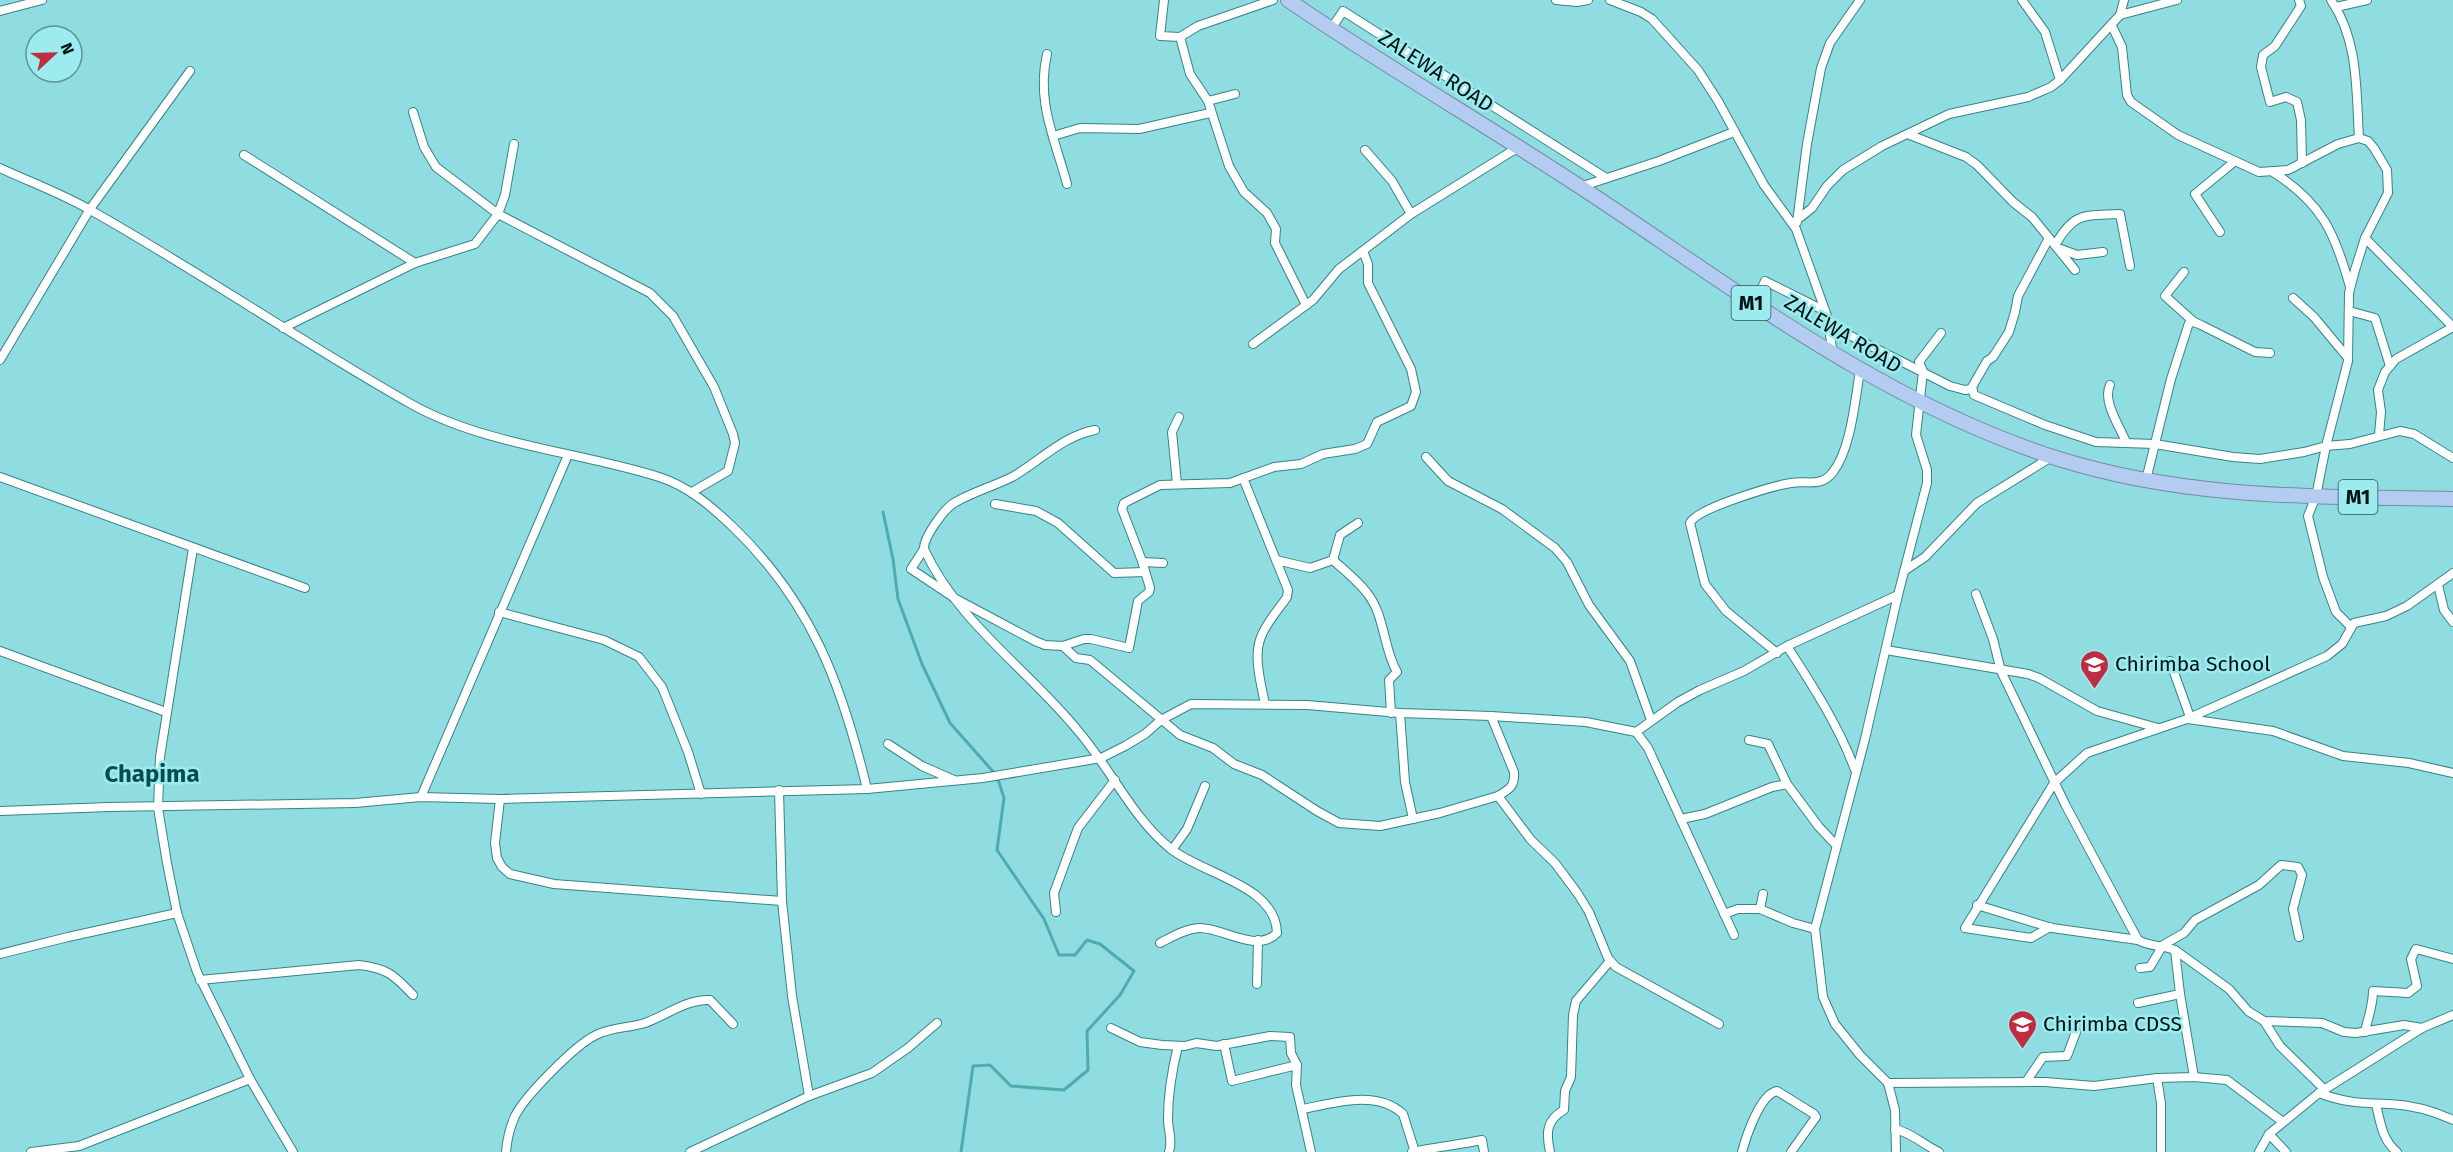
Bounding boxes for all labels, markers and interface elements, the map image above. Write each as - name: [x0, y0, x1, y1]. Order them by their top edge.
- north arrow: [24, 24, 84, 84]
- street label: ZALEWA ROAD: [1374, 24, 1498, 118]
- text: N: [57, 40, 78, 57]
- road number: M1: [1732, 286, 1770, 320]
- street label: ZALEWA ROAD: [1780, 289, 1906, 379]
- road number: M1: [2338, 480, 2378, 514]
- school or university icon: Chirimba School: [2078, 648, 2110, 690]
- place label: Chirimba School: [2115, 651, 2271, 677]
- district label: Chapima: [104, 760, 200, 788]
- school or university icon: Chirimba CDSS: [2006, 1008, 2038, 1050]
- place label: Chirimba CDSS: [2043, 1011, 2182, 1037]

